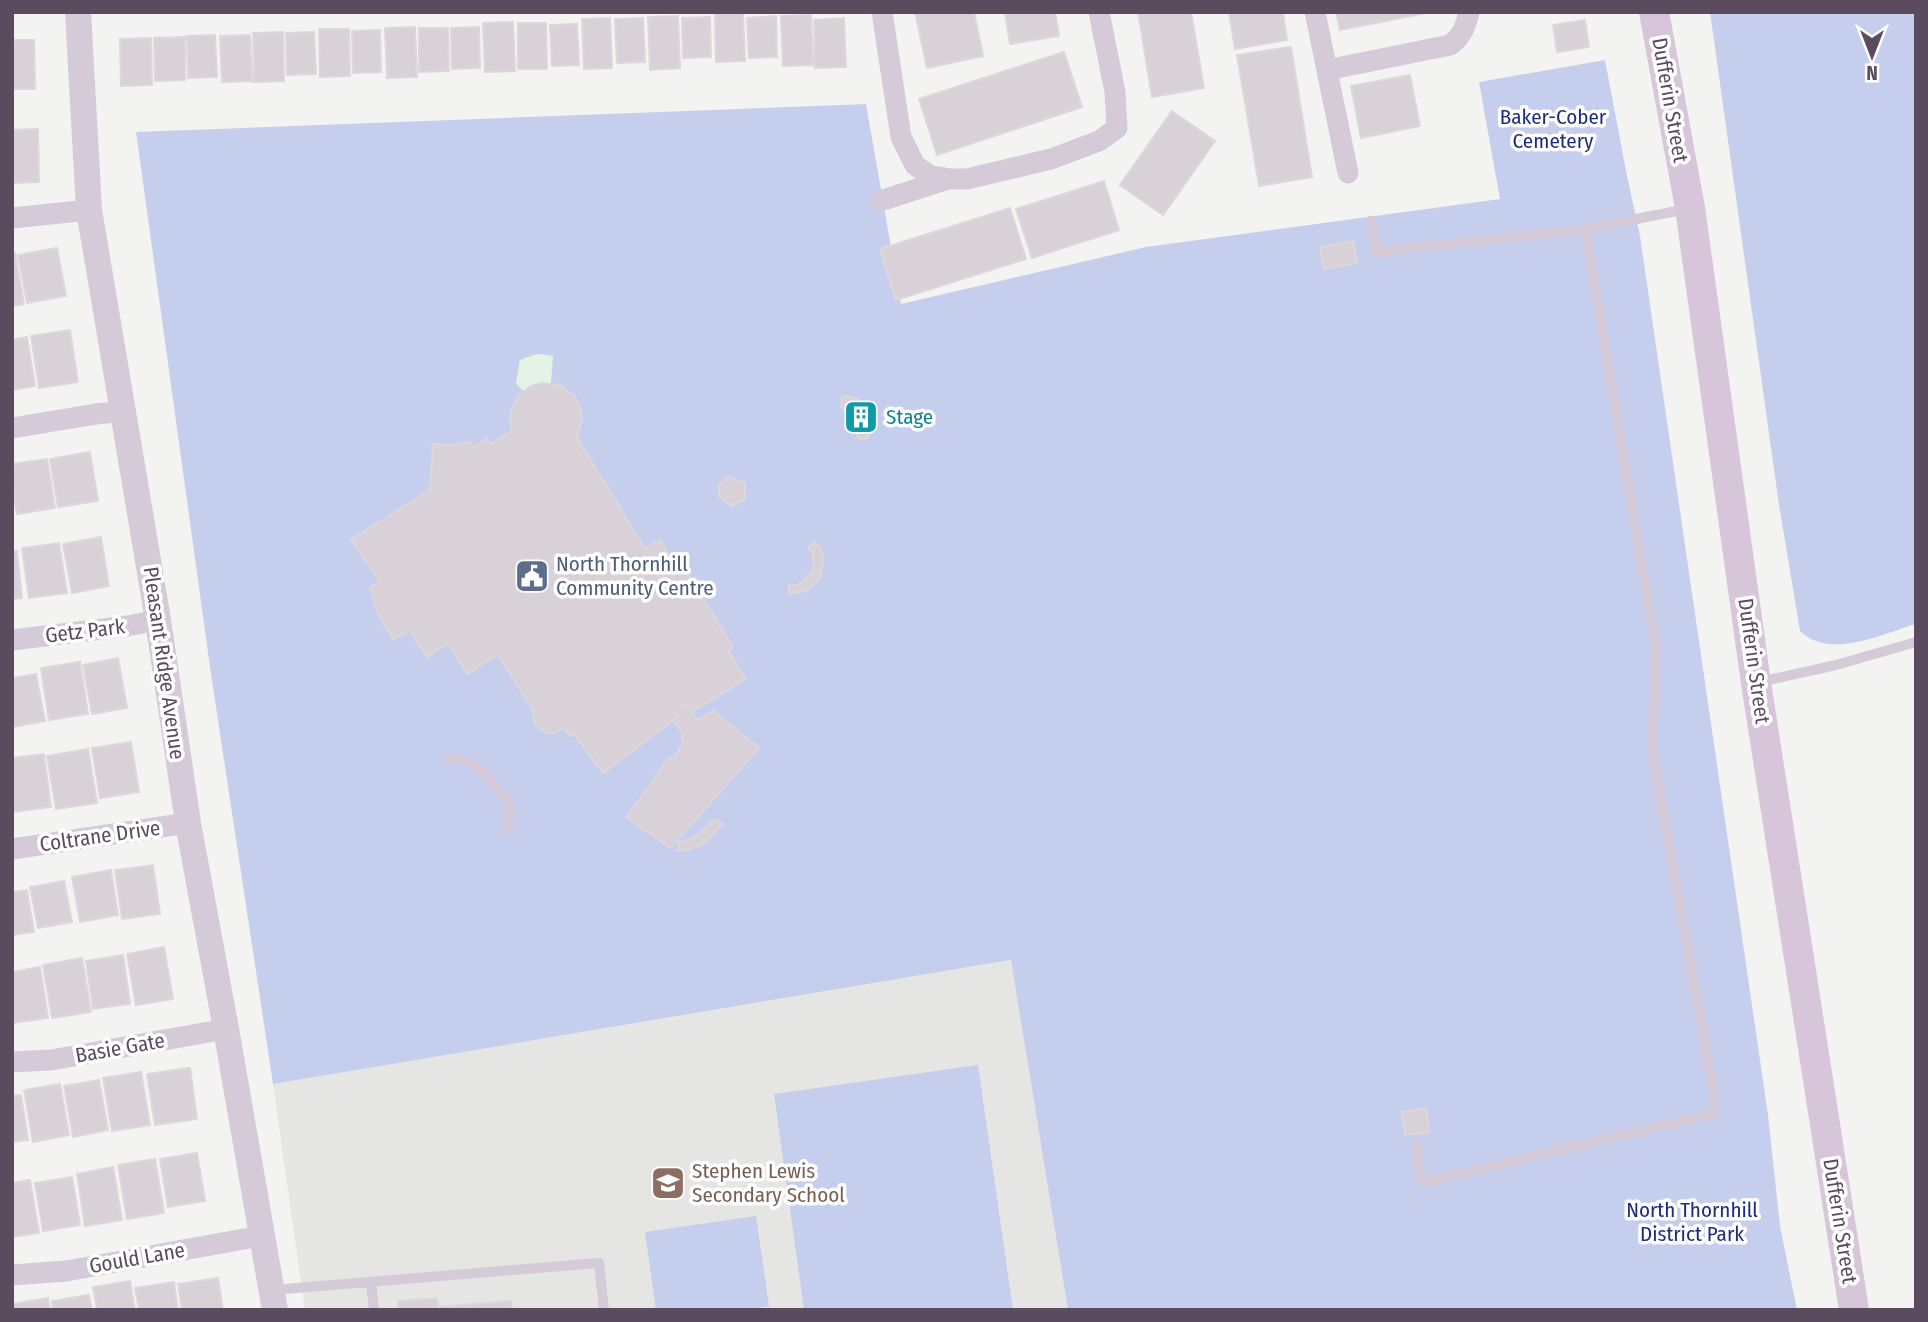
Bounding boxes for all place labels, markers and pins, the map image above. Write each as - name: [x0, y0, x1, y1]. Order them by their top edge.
- building icon: Stage: [842, 398, 880, 436]
- place label: Stage: [886, 404, 933, 430]
- place label: North Thornhill Community Centre: [556, 551, 714, 601]
- public building icon: North Thornhill Community Centre: [513, 557, 551, 595]
- place label: Stephen Lewis Secondary School: [692, 1158, 845, 1208]
- school or university icon: Stephen Lewis Secondary School: [649, 1164, 687, 1202]

